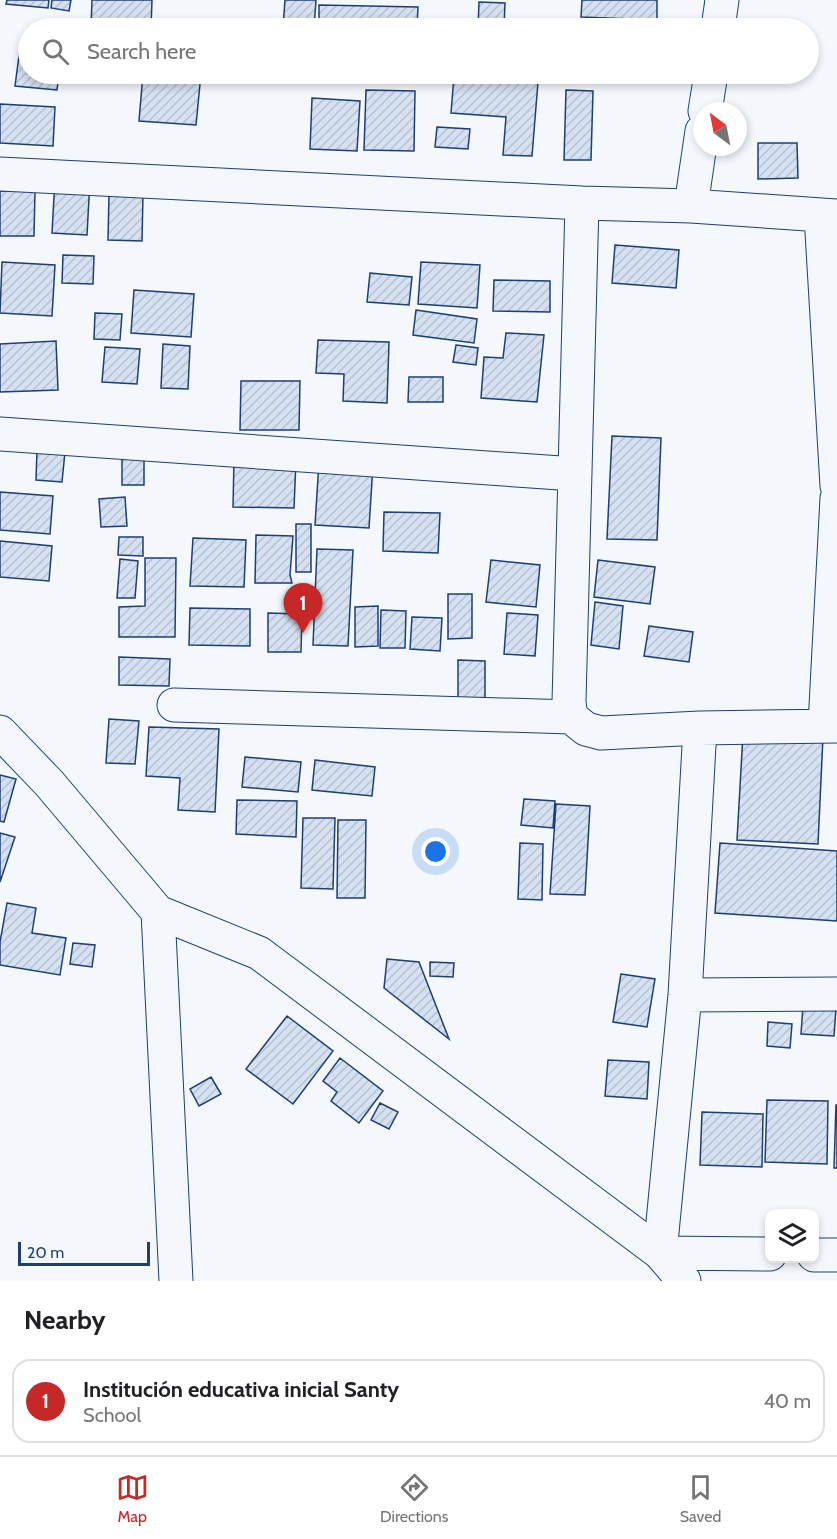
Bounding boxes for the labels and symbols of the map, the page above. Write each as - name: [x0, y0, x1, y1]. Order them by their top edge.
- north arrow: [693, 102, 747, 156]
- pin: 1: [284, 584, 322, 633]
- your location: [421, 837, 450, 866]
- scale bar: [18, 1239, 150, 1266]

